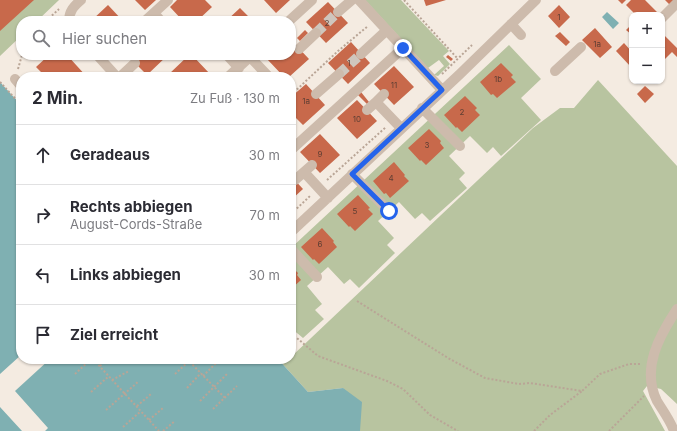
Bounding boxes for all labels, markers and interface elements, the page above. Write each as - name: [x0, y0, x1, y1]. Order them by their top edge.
- house number: 1: [557, 12, 561, 22]
- map controls: [629, 12, 665, 84]
- button: +: [629, 12, 665, 48]
- search box: [16, 16, 296, 60]
- house number: 2: [325, 18, 330, 28]
- icon: search: [30, 27, 52, 49]
- text: Hier suchen: [62, 29, 147, 48]
- route end: [394, 39, 412, 57]
- house number: 1a: [593, 39, 601, 49]
- button: −: [629, 48, 665, 84]
- house number: 1: [347, 58, 351, 68]
- house number: 1b: [494, 74, 502, 84]
- house number: 11: [391, 80, 397, 90]
- text: 2 Min.: [32, 88, 83, 108]
- text: Zu Fuß · 130 m: [190, 90, 280, 106]
- house number: 1a: [302, 96, 310, 106]
- house number: 2: [460, 107, 465, 117]
- house number: 10: [353, 114, 361, 124]
- house number: 3: [425, 140, 430, 150]
- icon: ahead: [32, 144, 54, 166]
- text: Geradeaus: [70, 145, 150, 164]
- text: 30 m: [249, 147, 280, 163]
- house number: 9: [318, 149, 323, 159]
- house number: 4: [388, 173, 394, 183]
- text: Rechts abbiegen: [70, 197, 192, 216]
- route start: [380, 202, 398, 220]
- icon: right: [32, 204, 54, 226]
- house number: 5: [353, 206, 358, 216]
- text: 70 m: [250, 207, 280, 223]
- text: August-Cords-Straße: [70, 216, 202, 232]
- house number: 6: [318, 239, 323, 249]
- icon: left: [32, 264, 54, 286]
- text: Links abbiegen: [70, 265, 181, 284]
- text: 30 m: [249, 267, 280, 283]
- icon: arrive: [32, 324, 54, 346]
- text: Ziel erreicht: [70, 325, 158, 344]

